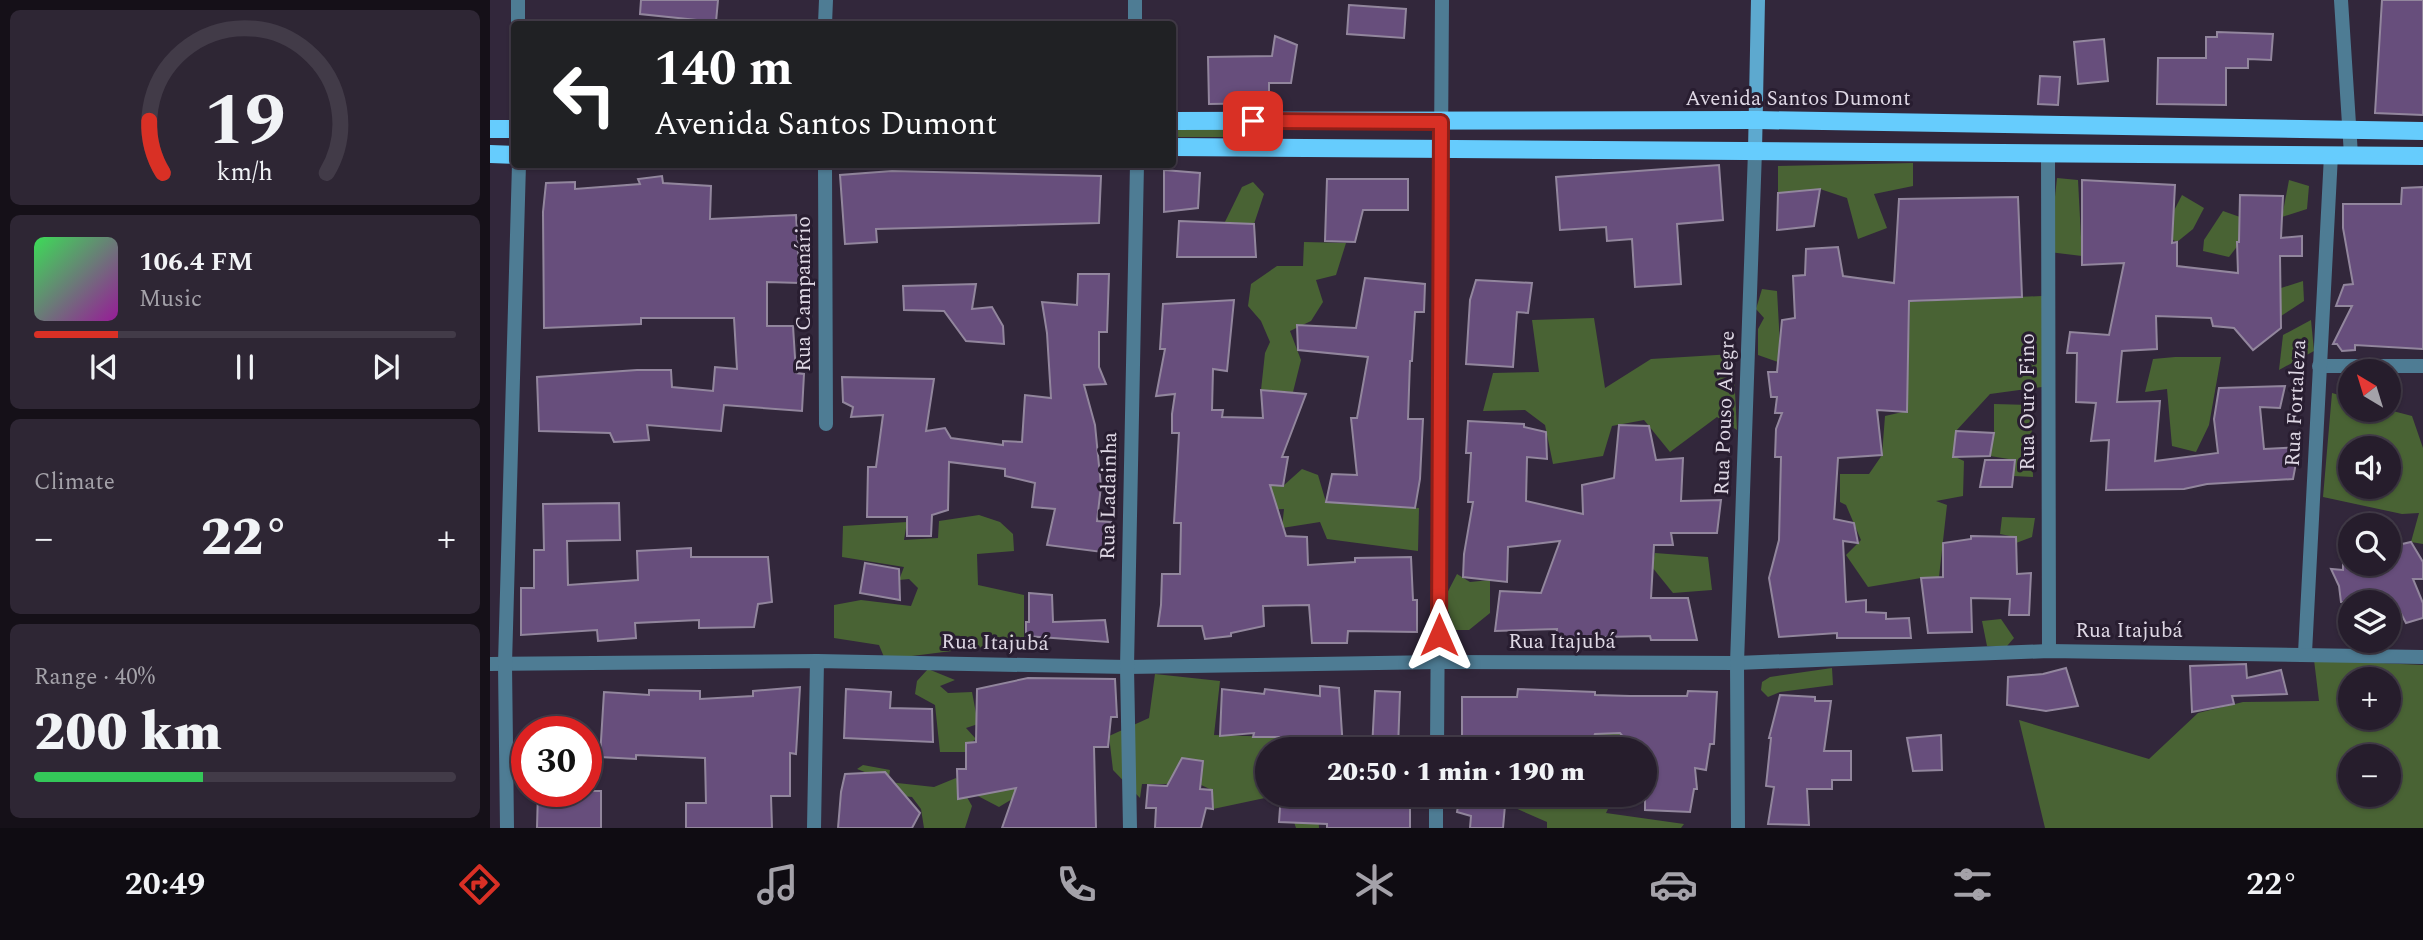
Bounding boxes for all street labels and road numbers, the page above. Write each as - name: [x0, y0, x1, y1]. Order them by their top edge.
- street label: Avenida Santos Dumont: [1685, 83, 1911, 115]
- street label: Rua Campanário: [788, 216, 820, 372]
- street label: Rua Pouso Alegre: [1706, 330, 1744, 496]
- street label: Rua Ouro Fino: [2012, 333, 2044, 471]
- street label: Rua Fortaleza: [2277, 338, 2315, 467]
- street label: Rua Ladainha: [1092, 431, 1126, 560]
- street label: Rua Itajubá: [2075, 615, 2184, 647]
- street label: Rua Itajubá: [941, 626, 1050, 660]
- street label: Rua Itajubá: [1508, 626, 1617, 658]

